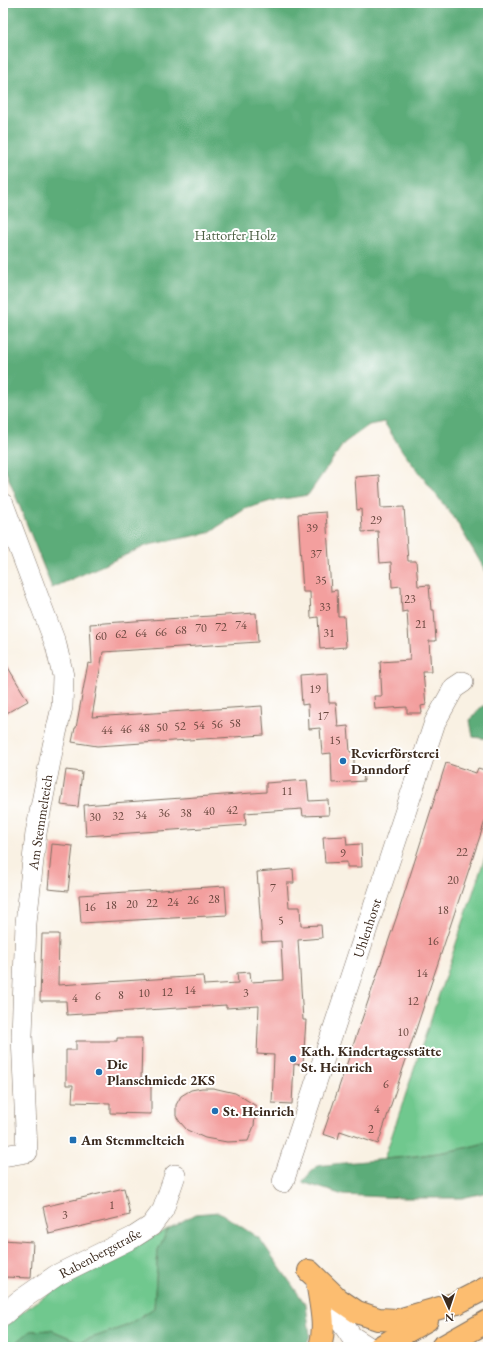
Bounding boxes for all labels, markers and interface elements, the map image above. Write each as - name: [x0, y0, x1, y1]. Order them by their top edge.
- park label: Hattorfer Holz: [194, 226, 276, 244]
- house number: 29: [370, 512, 382, 528]
- house number: 39: [306, 520, 318, 536]
- house number: 37: [310, 546, 322, 562]
- house number: 35: [315, 572, 327, 588]
- house number: 23: [404, 591, 416, 607]
- house number: 33: [319, 599, 331, 615]
- house number: 21: [415, 616, 427, 632]
- house number: 74: [235, 617, 247, 633]
- house number: 72: [215, 619, 227, 635]
- house number: 70: [195, 620, 207, 636]
- house number: 68: [175, 622, 187, 638]
- house number: 66: [155, 624, 167, 640]
- house number: 64: [135, 625, 147, 641]
- house number: 31: [323, 625, 335, 641]
- house number: 62: [115, 626, 127, 642]
- house number: 60: [95, 628, 107, 644]
- house number: 19: [309, 681, 321, 697]
- house number: 17: [317, 708, 329, 724]
- house number: 58: [229, 715, 241, 731]
- house number: 56: [211, 716, 223, 732]
- house number: 54: [193, 717, 205, 733]
- house number: 52: [174, 718, 186, 734]
- house number: 50: [156, 719, 168, 735]
- house number: 48: [138, 720, 150, 736]
- house number: 46: [120, 721, 132, 737]
- house number: 44: [101, 722, 113, 738]
- house number: 15: [329, 732, 341, 748]
- place label: Revierförsterei Danndorf: [351, 744, 439, 778]
- marker: Revierförsterei Danndorf: [338, 756, 348, 766]
- street label: Am Stemmelteich: [23, 773, 56, 872]
- house number: 11: [281, 783, 293, 799]
- house number: 42: [226, 802, 238, 818]
- house number: 40: [203, 803, 215, 819]
- house number: 36: [158, 805, 170, 821]
- house number: 38: [180, 805, 192, 821]
- house number: 34: [135, 807, 147, 823]
- house number: 32: [112, 808, 124, 824]
- house number: 30: [89, 809, 101, 825]
- house number: 22: [456, 844, 468, 860]
- house number: 9: [340, 845, 346, 861]
- house number: 20: [447, 872, 459, 888]
- house number: 7: [270, 880, 276, 896]
- house number: 28: [208, 891, 220, 907]
- house number: 26: [187, 892, 199, 908]
- house number: 24: [167, 894, 179, 910]
- house number: 22: [146, 895, 158, 911]
- street label: Uhlenhorst: [349, 895, 385, 960]
- house number: 20: [126, 896, 138, 912]
- house number: 18: [105, 897, 117, 913]
- house number: 16: [84, 899, 96, 915]
- house number: 18: [437, 902, 449, 918]
- house number: 5: [278, 912, 284, 928]
- house number: 16: [427, 933, 439, 949]
- house number: 14: [416, 965, 428, 981]
- house number: 14: [184, 982, 196, 998]
- house number: 12: [161, 984, 173, 1000]
- house number: 10: [138, 985, 150, 1001]
- house number: 3: [243, 985, 249, 1001]
- house number: 8: [118, 987, 124, 1003]
- house number: 6: [95, 988, 101, 1004]
- house number: 4: [72, 990, 78, 1006]
- house number: 12: [407, 993, 419, 1009]
- house number: 10: [397, 1024, 409, 1040]
- place label: Kath. Kindertagesstätte St. Heinrich: [301, 1042, 442, 1076]
- marker: Kath. Kindertagesstätte St. Heinrich: [288, 1054, 298, 1064]
- place label: Die Planschmiede 2KS: [107, 1055, 215, 1089]
- marker: Die Planschmiede 2KS: [94, 1067, 104, 1077]
- house number: 6: [383, 1076, 389, 1092]
- house number: 4: [374, 1101, 380, 1117]
- place label: St. Heinrich: [223, 1102, 295, 1120]
- marker: St. Heinrich: [210, 1106, 220, 1116]
- house number: 2: [368, 1121, 374, 1137]
- place label: Am Stemmelteich: [80, 1131, 185, 1149]
- marker: Am Stemmelteich: [68, 1135, 78, 1145]
- house number: 1: [109, 1197, 115, 1213]
- house number: 3: [62, 1207, 68, 1223]
- street label: Rabenbergstraße: [56, 1223, 145, 1282]
- north arrow: [429, 1288, 469, 1328]
- text: N: [445, 1311, 454, 1325]

